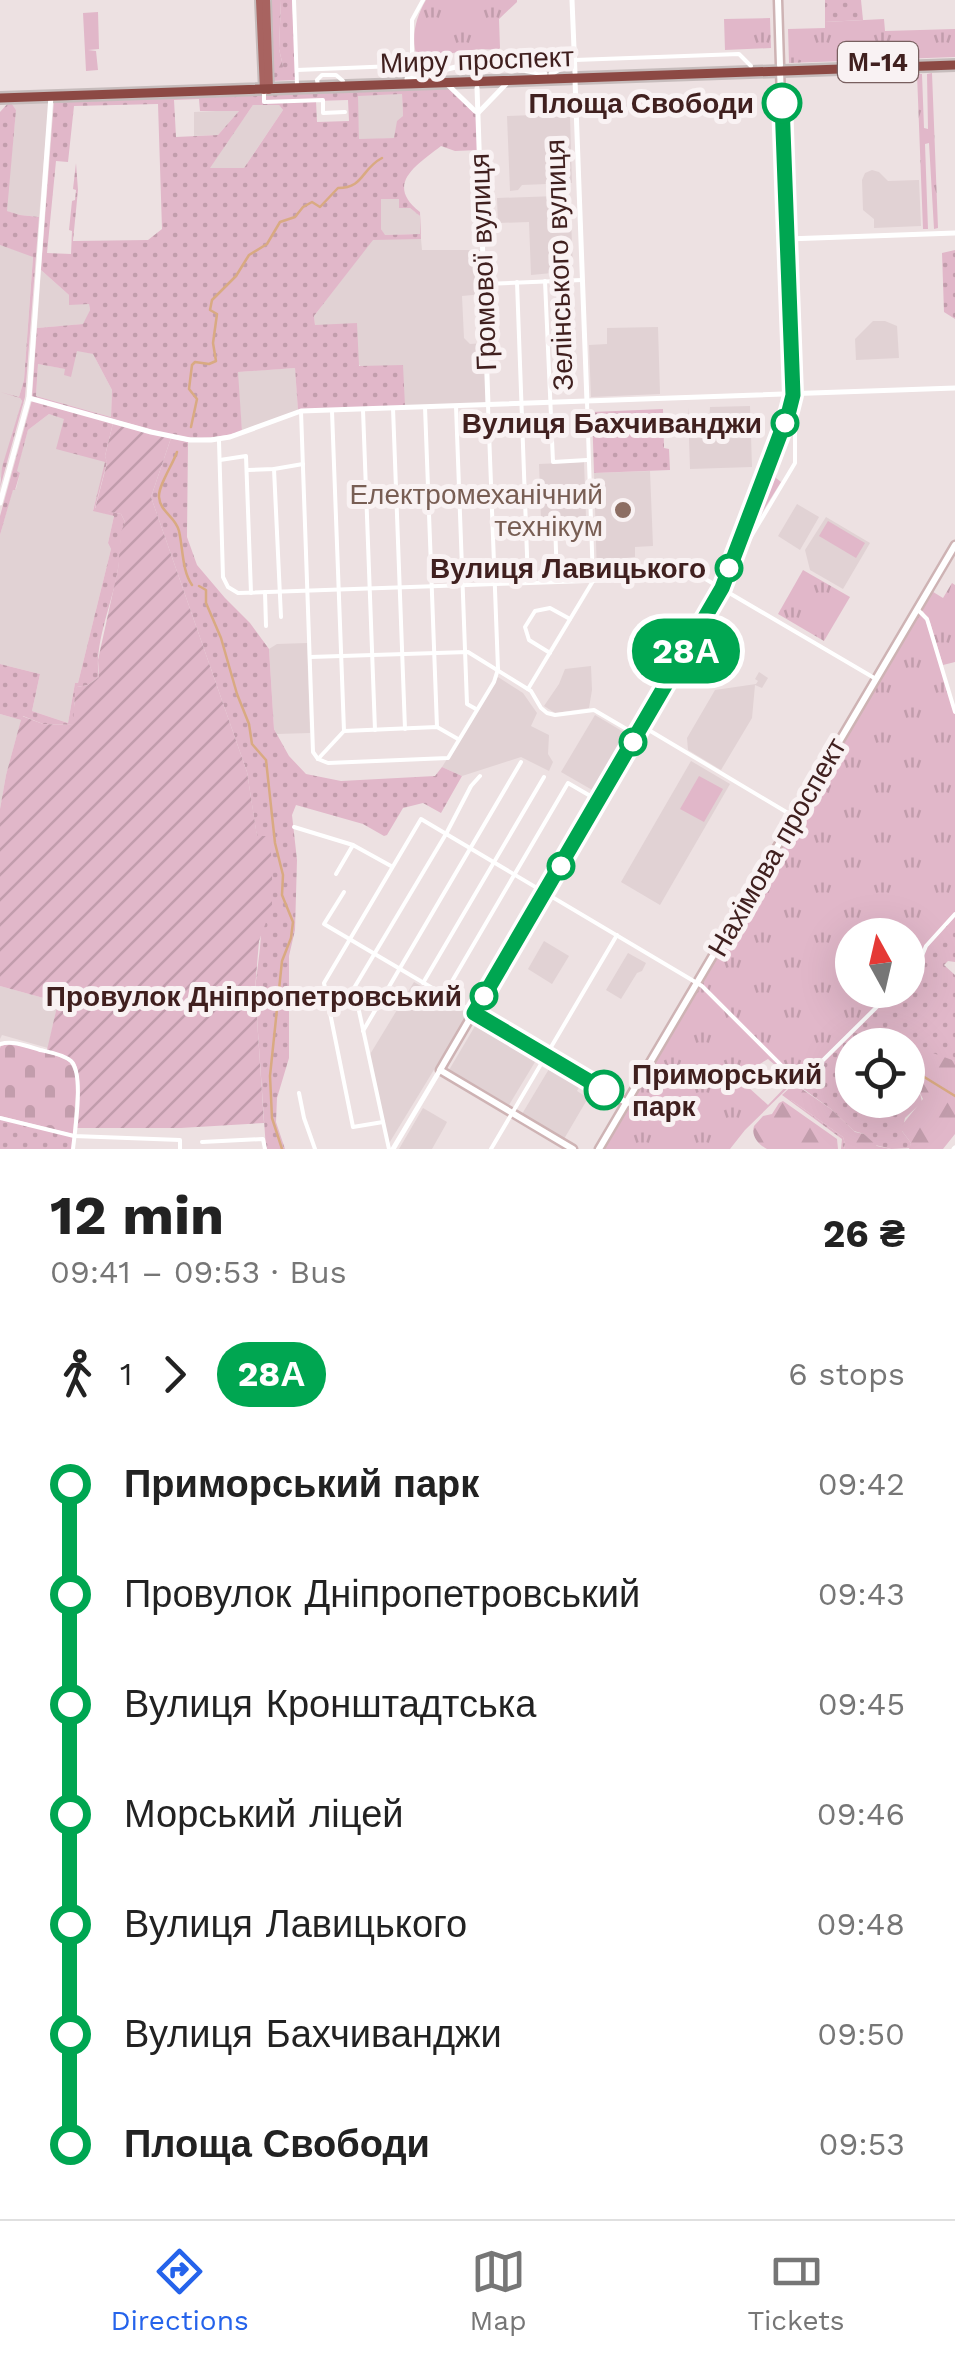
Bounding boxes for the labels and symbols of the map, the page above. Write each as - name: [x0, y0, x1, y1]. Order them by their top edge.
- street label: Миру проспект: [379, 40, 575, 80]
- road number: М-14: [838, 42, 918, 82]
- marker: Площа Свободи: [763, 84, 801, 122]
- place label: Площа Свободи: [529, 87, 754, 120]
- street label: Зелінського вулиця: [538, 139, 580, 391]
- street label: Громової вулиця: [463, 153, 503, 371]
- place label: Вулиця Бахчиванджи: [462, 407, 762, 440]
- marker: Вулиця Бахчиванджи: [772, 410, 798, 436]
- place label: Електромеханічний технікум: [349, 478, 603, 543]
- marker: Електромеханічний технікум: [612, 499, 634, 521]
- place label: Вулиця Лавицького: [430, 552, 706, 585]
- marker: Вулиця Лавицького: [716, 555, 742, 581]
- line badge: 28А: [628, 618, 744, 684]
- unlabelled marker: [620, 729, 646, 755]
- street label: Нахімова проспект: [701, 732, 853, 962]
- unlabelled marker: [548, 853, 574, 879]
- north arrow: [835, 918, 925, 1008]
- place label: Провулок Дніпропетровський: [46, 980, 462, 1013]
- marker: Провулок Дніпропетровський: [471, 983, 497, 1009]
- place label: Приморський парк: [632, 1058, 822, 1123]
- marker: Приморський парк: [585, 1071, 623, 1109]

